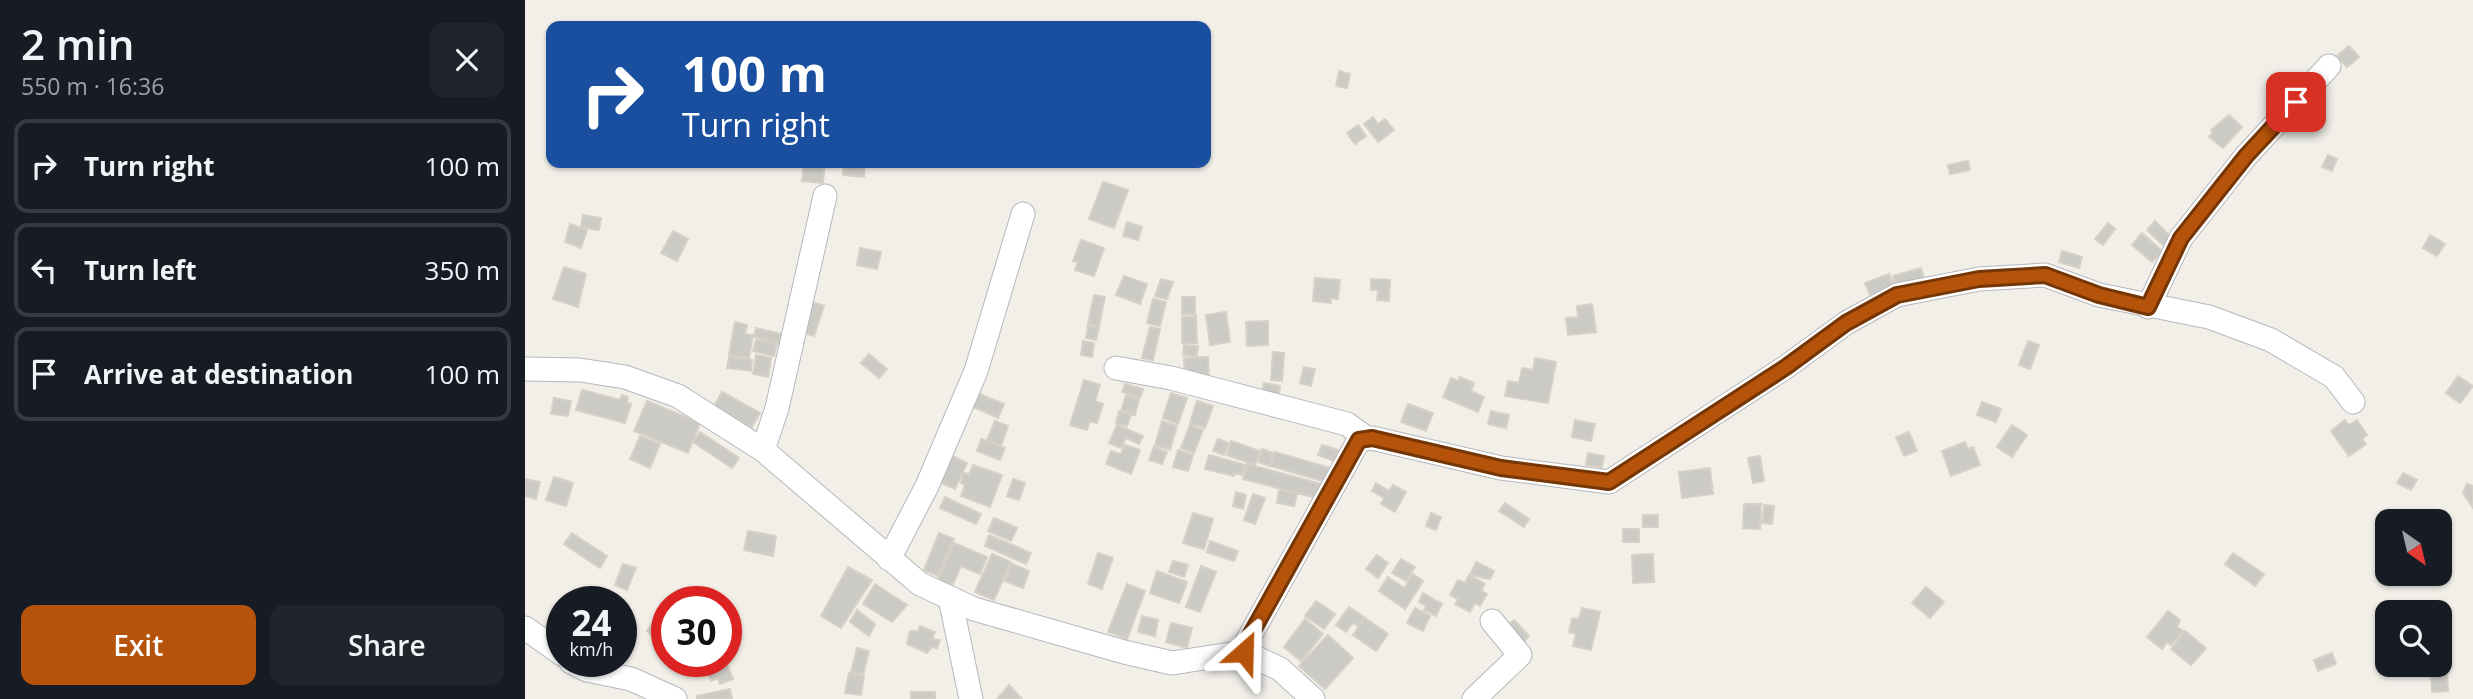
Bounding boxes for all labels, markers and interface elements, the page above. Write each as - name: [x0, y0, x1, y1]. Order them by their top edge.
- text: 2 min: [21, 15, 134, 72]
- button: close: [430, 23, 504, 97]
- text: 100 m: [682, 40, 827, 106]
- icon: right: [567, 49, 658, 140]
- text: 550 m · 16:36: [21, 70, 164, 102]
- pin: [2266, 72, 2326, 132]
- icon: arrive: [2277, 83, 2315, 121]
- text: Turn right: [682, 103, 830, 146]
- icon: right: [25, 147, 63, 185]
- text: Turn right: [84, 148, 215, 184]
- text: 100 m: [425, 148, 500, 184]
- icon: left: [25, 251, 63, 289]
- text: Turn left: [84, 252, 196, 288]
- text: 350 m: [425, 252, 500, 288]
- icon: arrive: [25, 355, 63, 393]
- text: Arrive at destination: [84, 356, 353, 392]
- text: 100 m: [425, 356, 500, 392]
- north arrow: [2375, 509, 2452, 586]
- map controls: [2375, 509, 2452, 677]
- speed limit sign: 30: [651, 586, 742, 677]
- text: 24: [571, 599, 612, 646]
- button: search: [2375, 600, 2452, 677]
- button: Exit: [21, 605, 256, 685]
- button: Share: [270, 605, 504, 685]
- position arrow: [1207, 615, 1281, 689]
- text: km/h: [570, 637, 613, 661]

